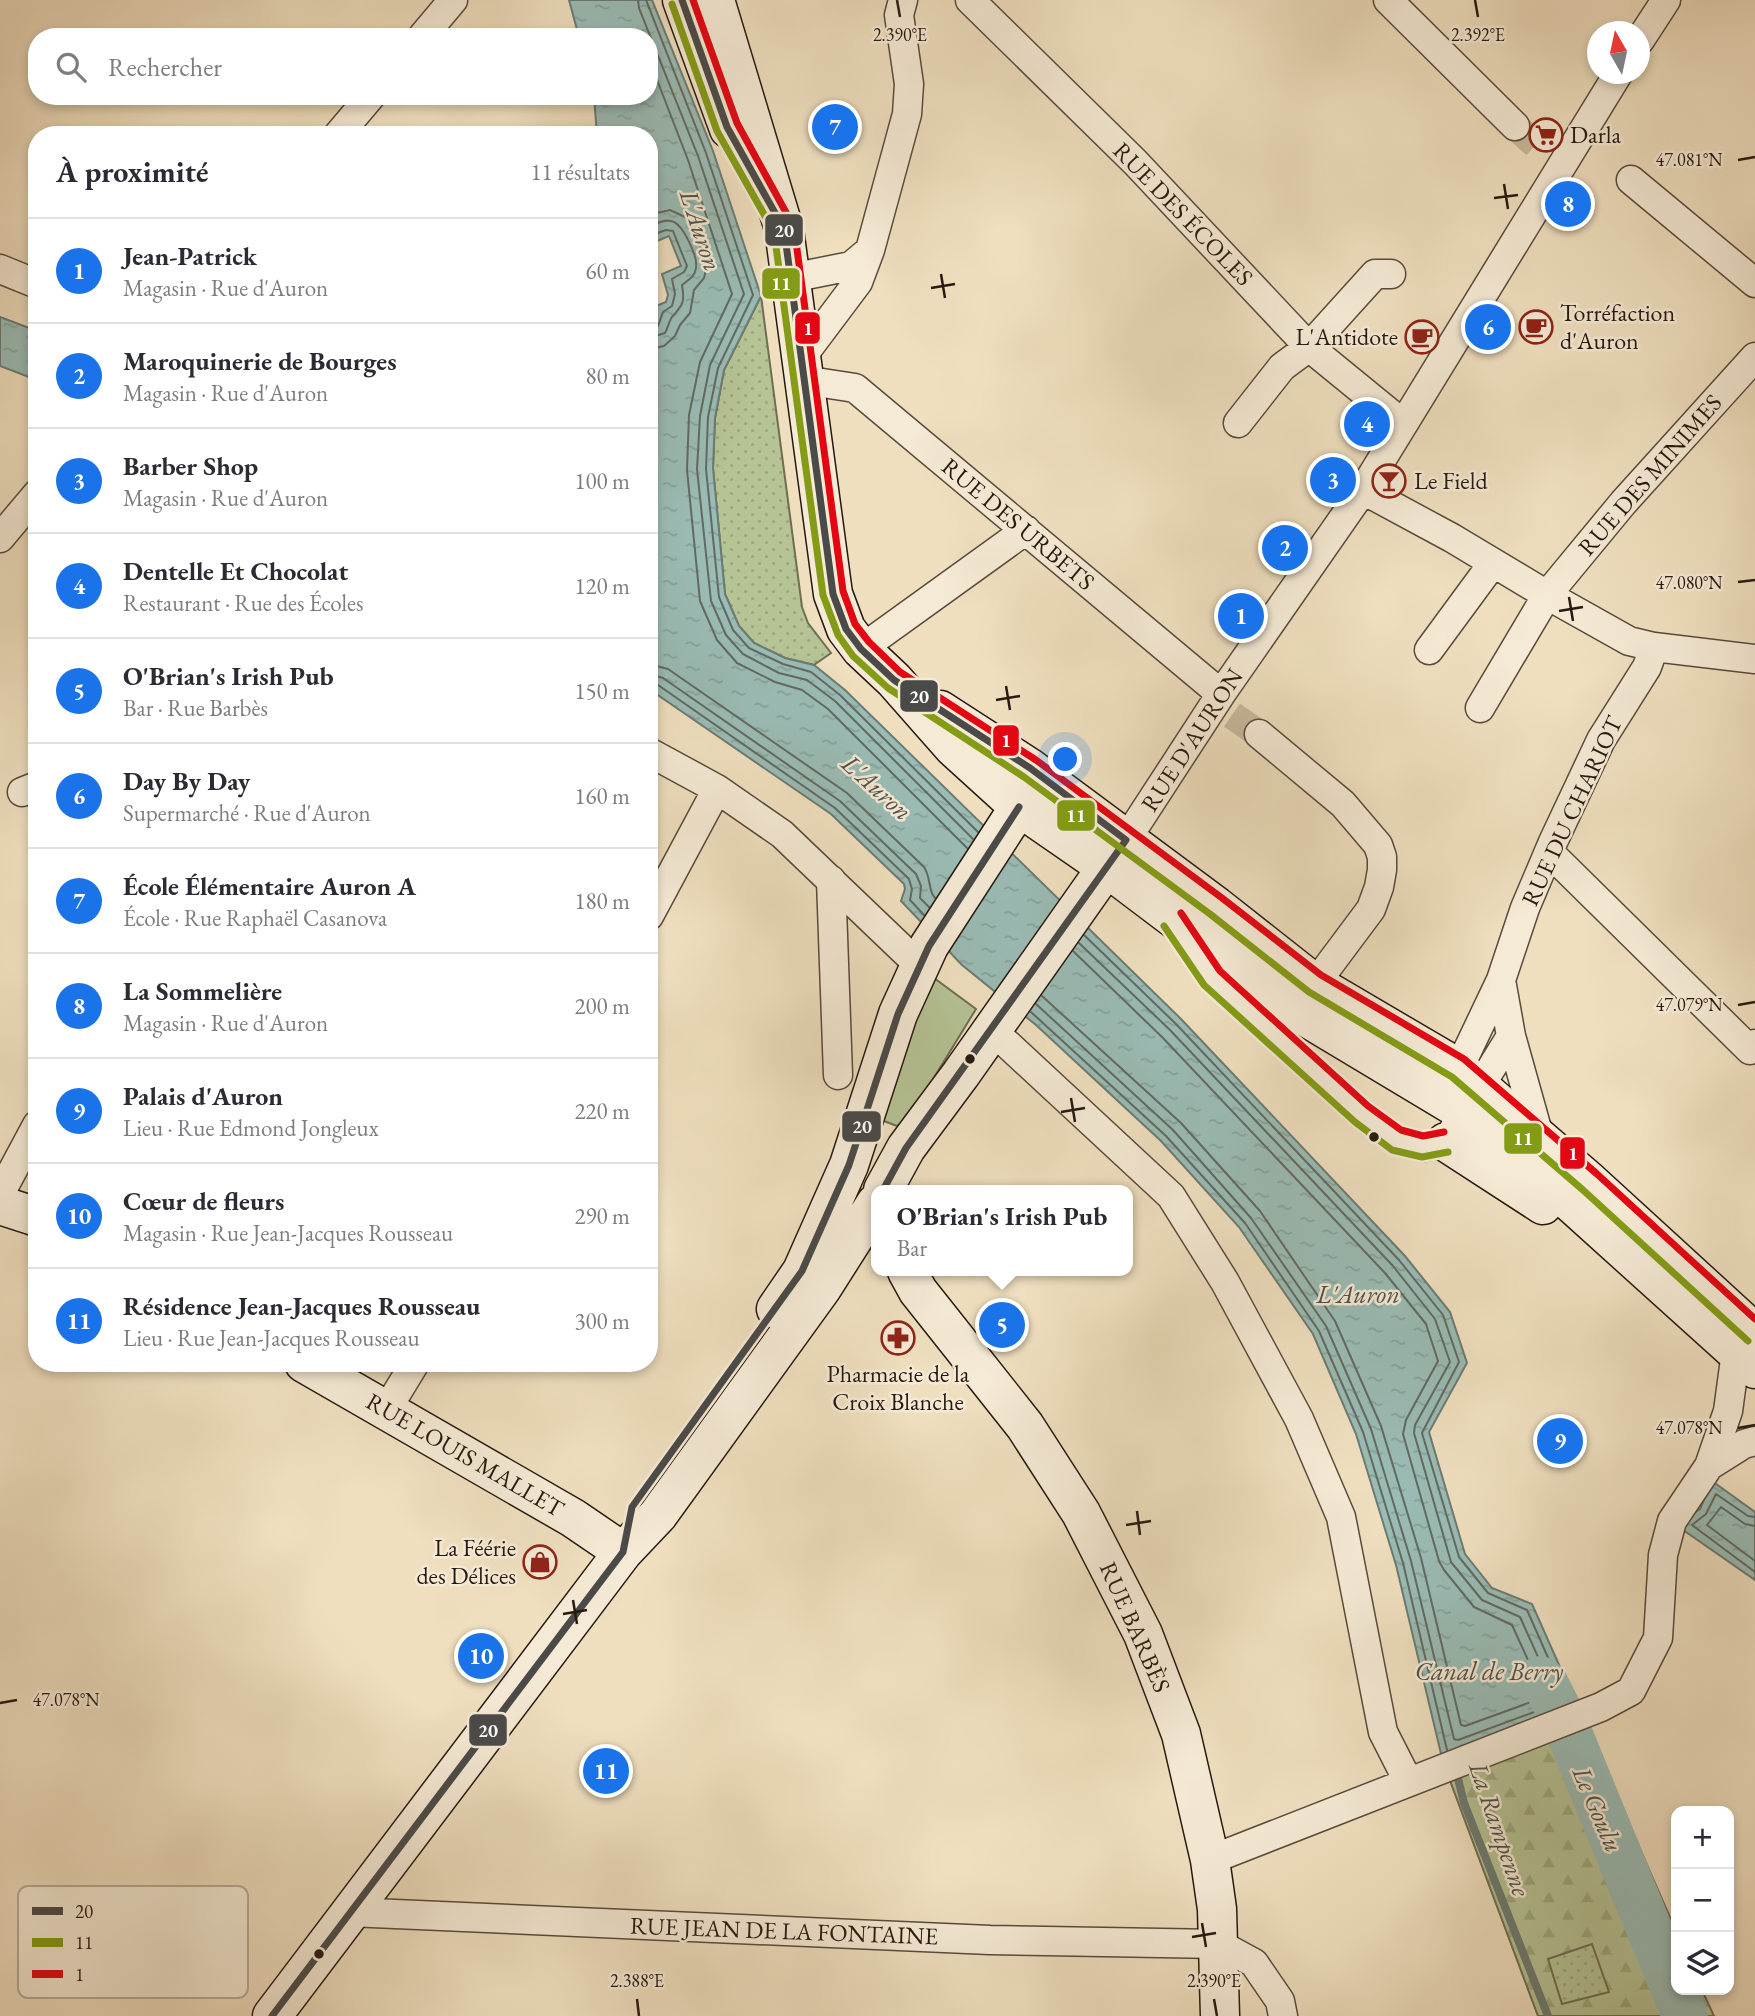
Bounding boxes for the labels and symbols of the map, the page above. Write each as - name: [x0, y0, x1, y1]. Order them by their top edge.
- north arrow: [1587, 21, 1650, 84]
- text: 2.390°E: [873, 23, 927, 46]
- text: 2.392°E: [1451, 23, 1505, 46]
- pin: 7: [812, 101, 858, 153]
- supermarket icon: Darla: [1527, 116, 1565, 154]
- place label: Darla: [1570, 119, 1621, 150]
- street label: RUE DES ÉCOLES: [1107, 135, 1260, 292]
- text: 47.081°N: [1656, 148, 1723, 171]
- pin: 8: [1545, 178, 1591, 230]
- water label: L'Auron: [672, 184, 730, 275]
- line badge: 20: [764, 213, 804, 247]
- text: 20: [774, 218, 794, 243]
- line badge: 11: [761, 267, 801, 300]
- text: 11: [771, 271, 791, 296]
- place label: Torréfaction d'Auron: [1560, 297, 1676, 356]
- pin: 6: [1465, 301, 1511, 353]
- cafe icon: Torréfaction d'Auron: [1517, 308, 1555, 346]
- line badge: 1: [794, 311, 821, 345]
- text: 1: [803, 316, 813, 341]
- cafe icon: L'Antidote: [1403, 318, 1441, 356]
- place label: L'Antidote: [1296, 321, 1398, 352]
- street label: RUE DES MINIMES: [1571, 388, 1728, 562]
- pin: 4: [1344, 398, 1390, 450]
- street label: RUE DES URBETS: [935, 451, 1101, 597]
- pin: 3: [1310, 454, 1356, 506]
- bar icon: Le Field: [1370, 462, 1408, 500]
- place label: Le Field: [1414, 465, 1488, 496]
- pin: 2: [1262, 522, 1308, 574]
- text: 47.080°N: [1656, 571, 1723, 594]
- pin: 1: [1218, 590, 1264, 642]
- street label: RUE D'AURON: [1134, 662, 1249, 817]
- line badge: 20: [899, 679, 939, 713]
- text: 20: [909, 684, 929, 709]
- street label: RUE DU CHARIOT: [1514, 710, 1630, 911]
- line badge: 1: [992, 724, 1020, 757]
- text: 1: [1001, 728, 1011, 753]
- your location: [1048, 742, 1082, 776]
- water label: L'Auron: [834, 746, 919, 828]
- line badge: 11: [1056, 799, 1096, 832]
- text: 11: [1066, 803, 1086, 828]
- text: 47.079°N: [1656, 993, 1723, 1016]
- unlabelled marker: [963, 1052, 977, 1066]
- line badge: 20: [841, 1110, 882, 1143]
- text: 20: [852, 1114, 872, 1139]
- line badge: 11: [1503, 1122, 1543, 1155]
- text: 11: [1513, 1126, 1533, 1151]
- unlabelled marker: [1367, 1130, 1381, 1144]
- line badge: 1: [1559, 1136, 1586, 1170]
- text: 1: [1568, 1141, 1578, 1166]
- water label: L'Auron: [1315, 1277, 1400, 1311]
- pin: 5: [979, 1299, 1025, 1351]
- pharmacy icon: Pharmacie de la Croix Blanche: [879, 1319, 917, 1357]
- place label: Pharmacie de la Croix Blanche: [827, 1358, 970, 1417]
- street label: RUE LOUIS MALLET: [361, 1385, 570, 1524]
- pin: 9: [1537, 1415, 1583, 1467]
- text: 47.078°N: [1656, 1416, 1723, 1439]
- place label: La Féérie des Délices: [416, 1532, 516, 1591]
- shop icon: La Féérie des Délices: [521, 1543, 559, 1581]
- street label: RUE BARBÈS: [1093, 1557, 1178, 1697]
- pin: 10: [458, 1630, 504, 1682]
- water label: Canal de Berry: [1415, 1654, 1564, 1688]
- text: 47.078°N: [33, 1688, 100, 1711]
- line badge: 20: [468, 1713, 508, 1747]
- text: 20: [478, 1718, 498, 1743]
- pin: 11: [583, 1745, 629, 1797]
- water label: La Rampenne: [1461, 1756, 1539, 1902]
- water label: Le Goulu: [1564, 1760, 1631, 1857]
- legend: [18, 1886, 248, 1998]
- text: 20: [75, 1899, 93, 1924]
- street label: RUE JEAN DE LA FONTAINE: [630, 1910, 939, 1951]
- text: 11: [75, 1930, 93, 1955]
- unlabelled marker: [312, 1947, 326, 1961]
- text: 1: [75, 1962, 84, 1987]
- text: 2.388°E: [610, 1969, 664, 1992]
- text: 2.390°E: [1187, 1969, 1241, 1992]

